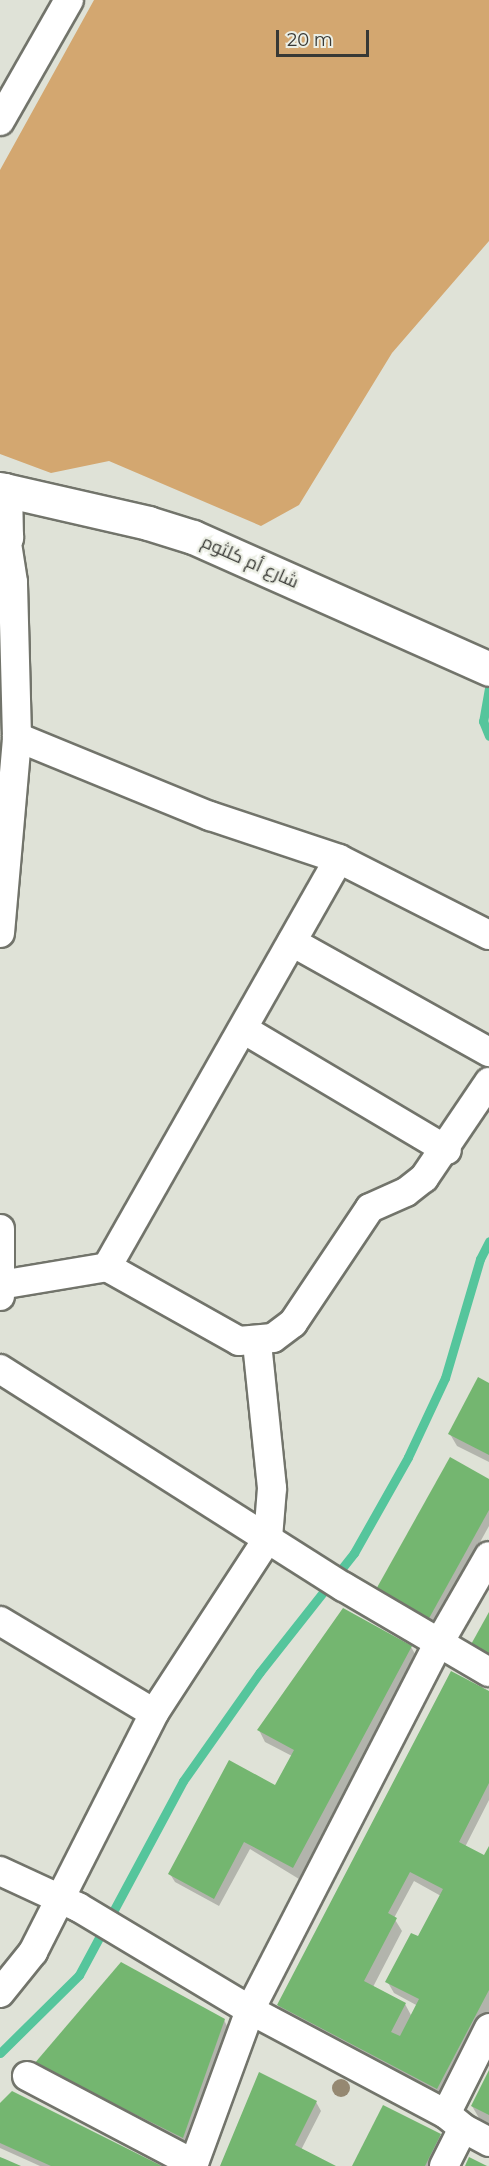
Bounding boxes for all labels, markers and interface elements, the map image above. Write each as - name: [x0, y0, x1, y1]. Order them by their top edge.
- scale bar: [279, 18, 372, 56]
- text: 20 m: [287, 29, 333, 51]
- street label: شارع أم كلثوم: [198, 531, 302, 593]

